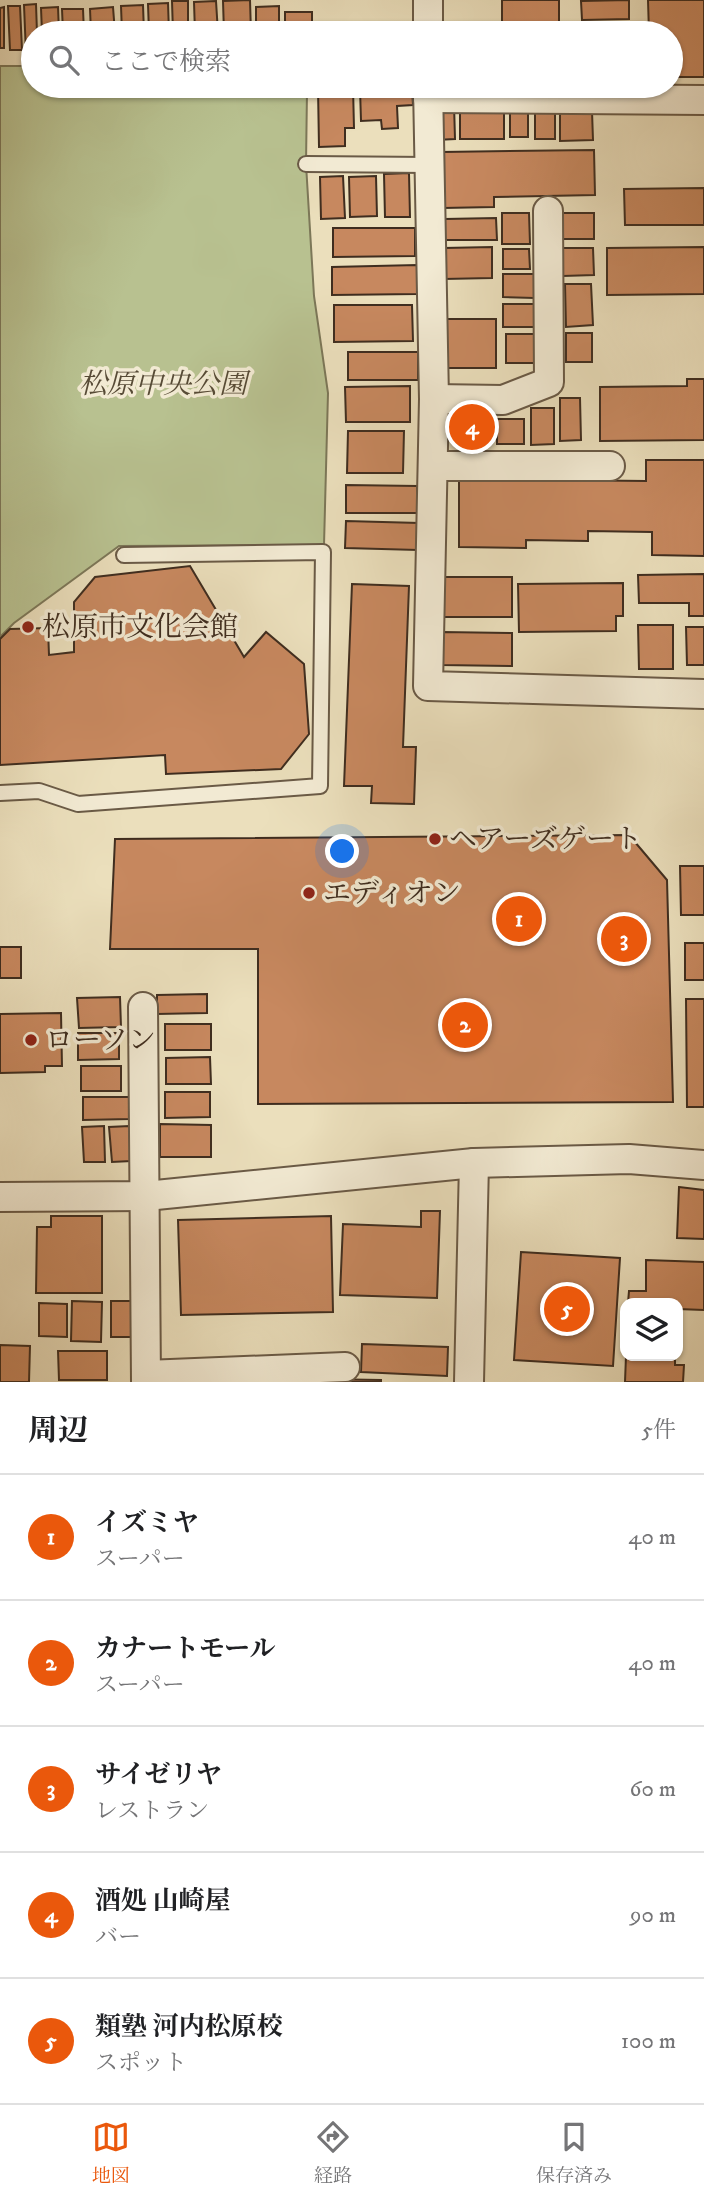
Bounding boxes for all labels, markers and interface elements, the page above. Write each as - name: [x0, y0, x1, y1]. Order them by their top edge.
- search box: [21, 21, 683, 98]
- icon: search: [45, 41, 83, 79]
- text: ここで検索: [101, 46, 231, 79]
- park label: 松原中央公園: [79, 367, 251, 402]
- pin: 4: [449, 401, 495, 453]
- place label: 松原市文化会館: [42, 610, 238, 645]
- marker: 松原市文化会館: [20, 619, 36, 635]
- place label: ヘアーズゲート: [449, 822, 642, 857]
- marker: ヘアーズゲート: [427, 831, 443, 847]
- your location: [325, 834, 359, 868]
- place label: エディオン: [323, 876, 461, 911]
- marker: エディオン: [301, 885, 317, 901]
- pin: 1: [496, 893, 542, 945]
- pin: 3: [601, 913, 647, 965]
- pin: 2: [442, 999, 488, 1051]
- place label: ローソン: [45, 1023, 156, 1058]
- marker: ローソン: [23, 1032, 39, 1048]
- pin: 5: [544, 1283, 590, 1335]
- map controls: [620, 1298, 683, 1361]
- button: layers: [620, 1298, 683, 1361]
- text: 周辺: [28, 1413, 88, 1450]
- text: 5件: [642, 1416, 676, 1445]
- text: イズミヤ: [95, 1507, 199, 1540]
- text: 1: [47, 1523, 55, 1552]
- text: 40 m: [628, 1523, 676, 1552]
- text: スーパー: [95, 1545, 185, 1574]
- text: カナートモール: [95, 1633, 275, 1666]
- text: 2: [45, 1649, 57, 1678]
- text: 40 m: [628, 1649, 676, 1678]
- text: スーパー: [95, 1671, 185, 1700]
- text: サイゼリヤ: [95, 1759, 222, 1792]
- text: 3: [47, 1775, 55, 1804]
- text: 60 m: [629, 1775, 676, 1804]
- text: レストラン: [95, 1797, 209, 1826]
- text: 酒処 山崎屋: [95, 1885, 231, 1918]
- text: 4: [44, 1901, 58, 1930]
- text: 90 m: [630, 1901, 676, 1930]
- text: バー: [95, 1923, 141, 1952]
- text: 類塾 河内松原校: [95, 2011, 283, 2044]
- text: 5: [45, 2027, 57, 2056]
- text: 100 m: [621, 2027, 676, 2056]
- text: スポット: [95, 2049, 187, 2078]
- tab: 地図: [92, 2118, 130, 2188]
- tab: 経路: [314, 2118, 352, 2188]
- tab: 保存済み: [536, 2118, 612, 2188]

